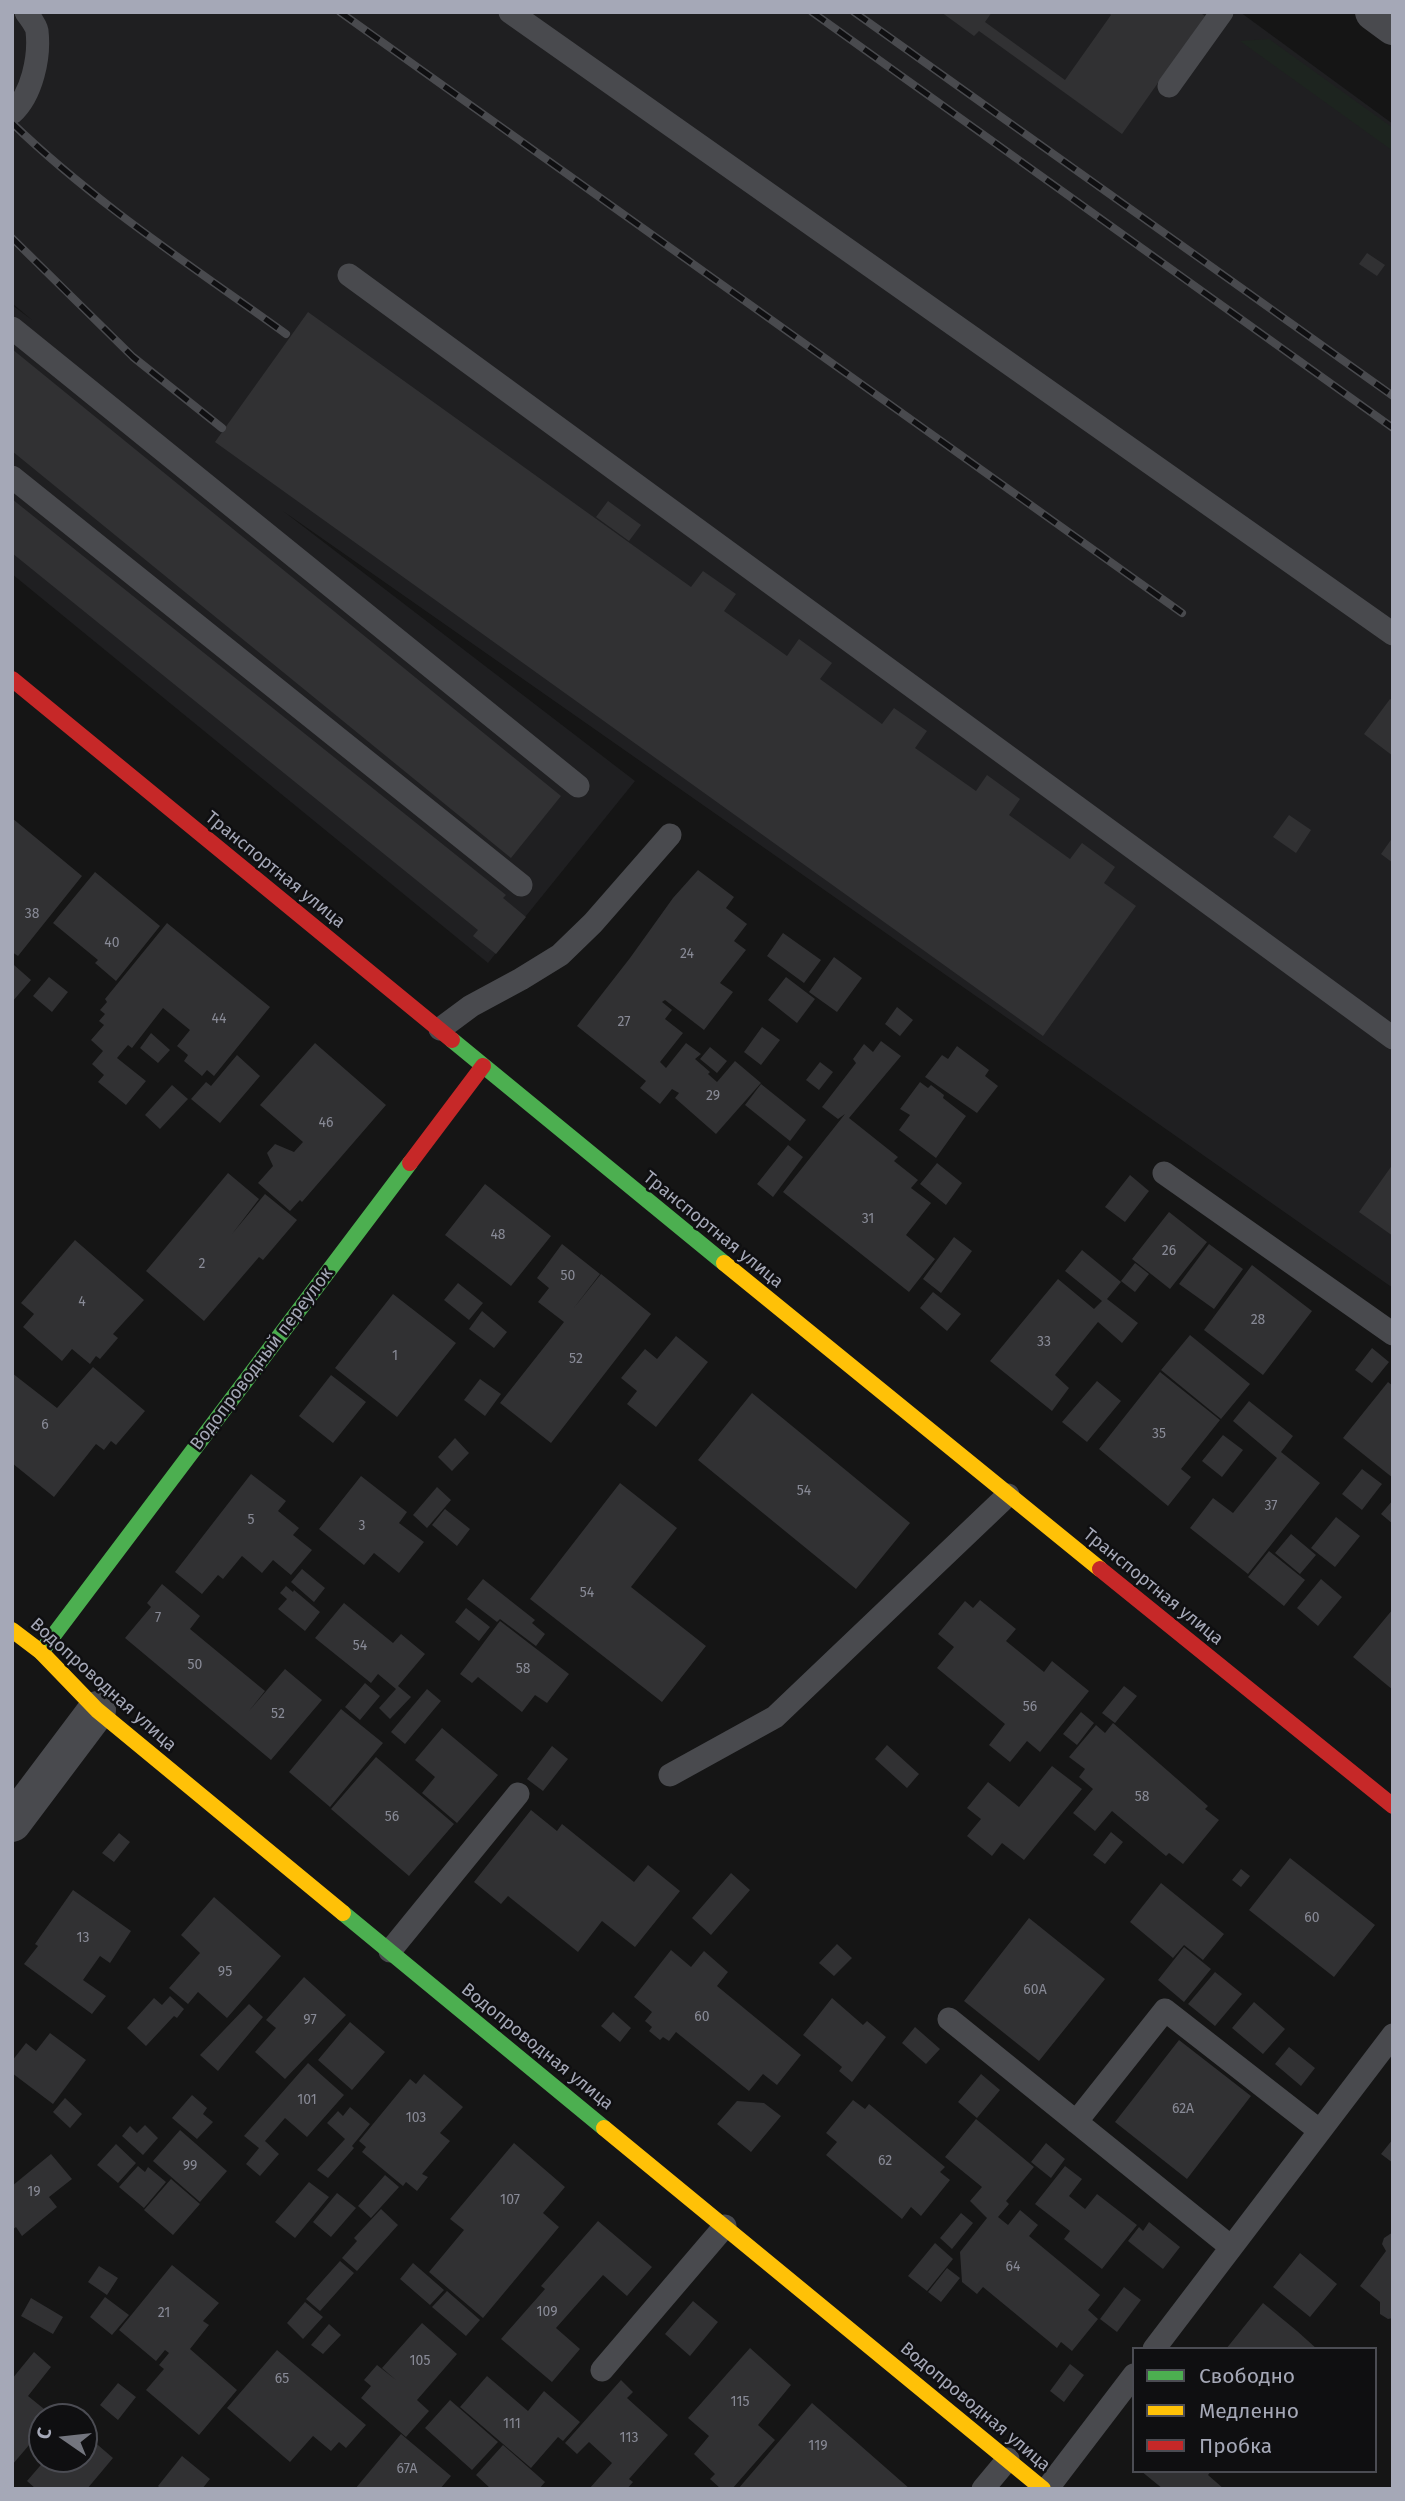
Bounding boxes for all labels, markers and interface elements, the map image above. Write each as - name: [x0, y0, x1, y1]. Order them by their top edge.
- street label: Транспортная улица: [201, 807, 349, 933]
- house number: 38: [25, 906, 39, 922]
- house number: 40: [104, 935, 120, 951]
- house number: 24: [680, 946, 694, 962]
- house number: 44: [212, 1011, 226, 1027]
- house number: 27: [617, 1014, 631, 1030]
- house number: 29: [706, 1088, 720, 1104]
- house number: 46: [319, 1115, 333, 1131]
- street label: Транспортная улица: [639, 1167, 787, 1293]
- house number: 31: [862, 1211, 874, 1227]
- house number: 48: [490, 1227, 506, 1243]
- house number: 26: [1162, 1243, 1176, 1259]
- house number: 2: [199, 1256, 205, 1272]
- street label: Водопроводный переулок: [186, 1263, 338, 1455]
- house number: 50: [561, 1268, 575, 1284]
- house number: 4: [78, 1294, 86, 1310]
- house number: 28: [1251, 1312, 1265, 1328]
- house number: 33: [1037, 1334, 1051, 1350]
- house number: 1: [392, 1348, 398, 1364]
- house number: 52: [569, 1351, 583, 1367]
- house number: 6: [41, 1417, 49, 1433]
- house number: 35: [1152, 1426, 1166, 1442]
- house number: 54: [797, 1483, 811, 1499]
- house number: 37: [1264, 1498, 1278, 1514]
- house number: 5: [247, 1512, 255, 1528]
- house number: 3: [359, 1518, 365, 1534]
- street label: Транспортная улица: [1079, 1524, 1227, 1650]
- house number: 54: [580, 1585, 594, 1601]
- house number: 7: [155, 1610, 161, 1626]
- street label: Водопроводная улица: [25, 1614, 181, 1756]
- house number: 54: [353, 1638, 367, 1654]
- house number: 50: [188, 1657, 202, 1673]
- house number: 58: [516, 1661, 530, 1677]
- house number: 56: [1023, 1699, 1037, 1715]
- house number: 52: [271, 1706, 285, 1722]
- house number: 58: [1135, 1789, 1149, 1805]
- house number: 56: [385, 1809, 399, 1825]
- house number: 60: [1304, 1910, 1320, 1926]
- house number: 13: [76, 1930, 90, 1946]
- house number: 95: [218, 1964, 232, 1980]
- street label: Водопроводная улица: [457, 1979, 617, 2115]
- house number: 60А: [1023, 1982, 1047, 1998]
- house number: 60: [694, 2009, 710, 2025]
- house number: 97: [303, 2012, 317, 2028]
- house number: 101: [297, 2092, 317, 2108]
- house number: 62А: [1172, 2101, 1194, 2117]
- house number: 103: [406, 2110, 426, 2126]
- house number: 62: [878, 2153, 892, 2169]
- house number: 99: [183, 2158, 197, 2174]
- house number: 19: [27, 2184, 41, 2200]
- house number: 107: [500, 2192, 520, 2208]
- house number: 64: [1006, 2259, 1020, 2275]
- house number: 109: [536, 2304, 558, 2320]
- house number: 21: [158, 2305, 170, 2321]
- street label: Водопроводная улица: [896, 2338, 1054, 2476]
- legend: [1132, 2347, 1377, 2473]
- house number: 105: [410, 2353, 430, 2369]
- text: Свободно: [1199, 2363, 1295, 2389]
- house number: 65: [275, 2371, 289, 2387]
- house number: 115: [731, 2394, 749, 2410]
- text: Медленно: [1199, 2398, 1299, 2424]
- north arrow: [28, 2403, 98, 2473]
- house number: 111: [503, 2416, 521, 2432]
- text: С: [32, 2425, 57, 2441]
- house number: 113: [620, 2430, 638, 2446]
- text: Пробка: [1199, 2433, 1272, 2459]
- house number: 119: [808, 2438, 828, 2454]
- house number: 67А: [397, 2461, 417, 2477]

